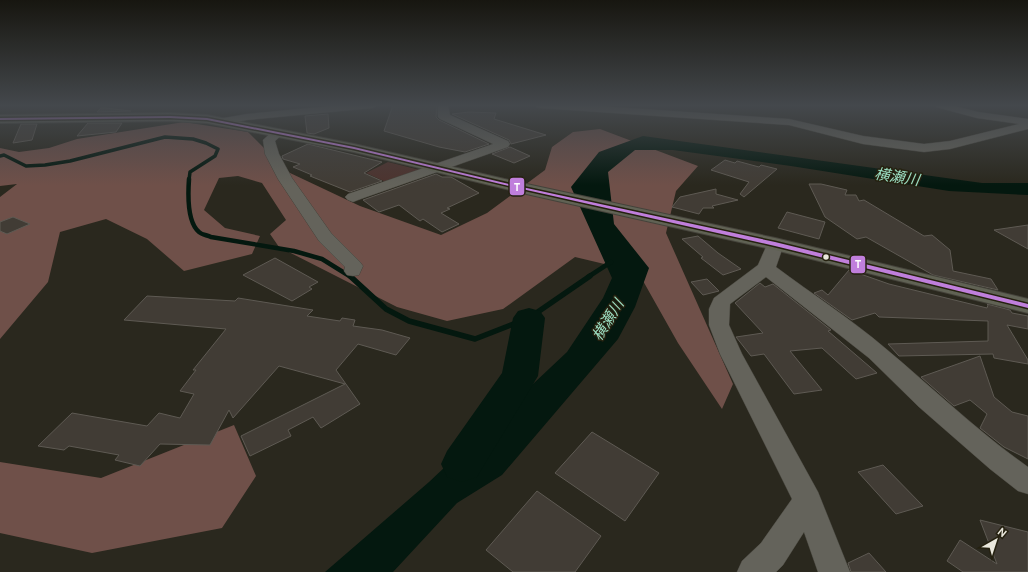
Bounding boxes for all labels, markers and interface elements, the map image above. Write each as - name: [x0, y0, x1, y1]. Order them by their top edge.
- water label: 横瀬川: [873, 165, 923, 190]
- line badge: T: [509, 177, 525, 196]
- text: T: [514, 180, 520, 194]
- unlabelled marker: [821, 252, 831, 262]
- line badge: T: [850, 255, 866, 274]
- text: T: [855, 257, 861, 271]
- water label: 横瀬川: [588, 294, 629, 344]
- north arrow: [976, 520, 1016, 560]
- text: N: [995, 524, 1010, 540]

